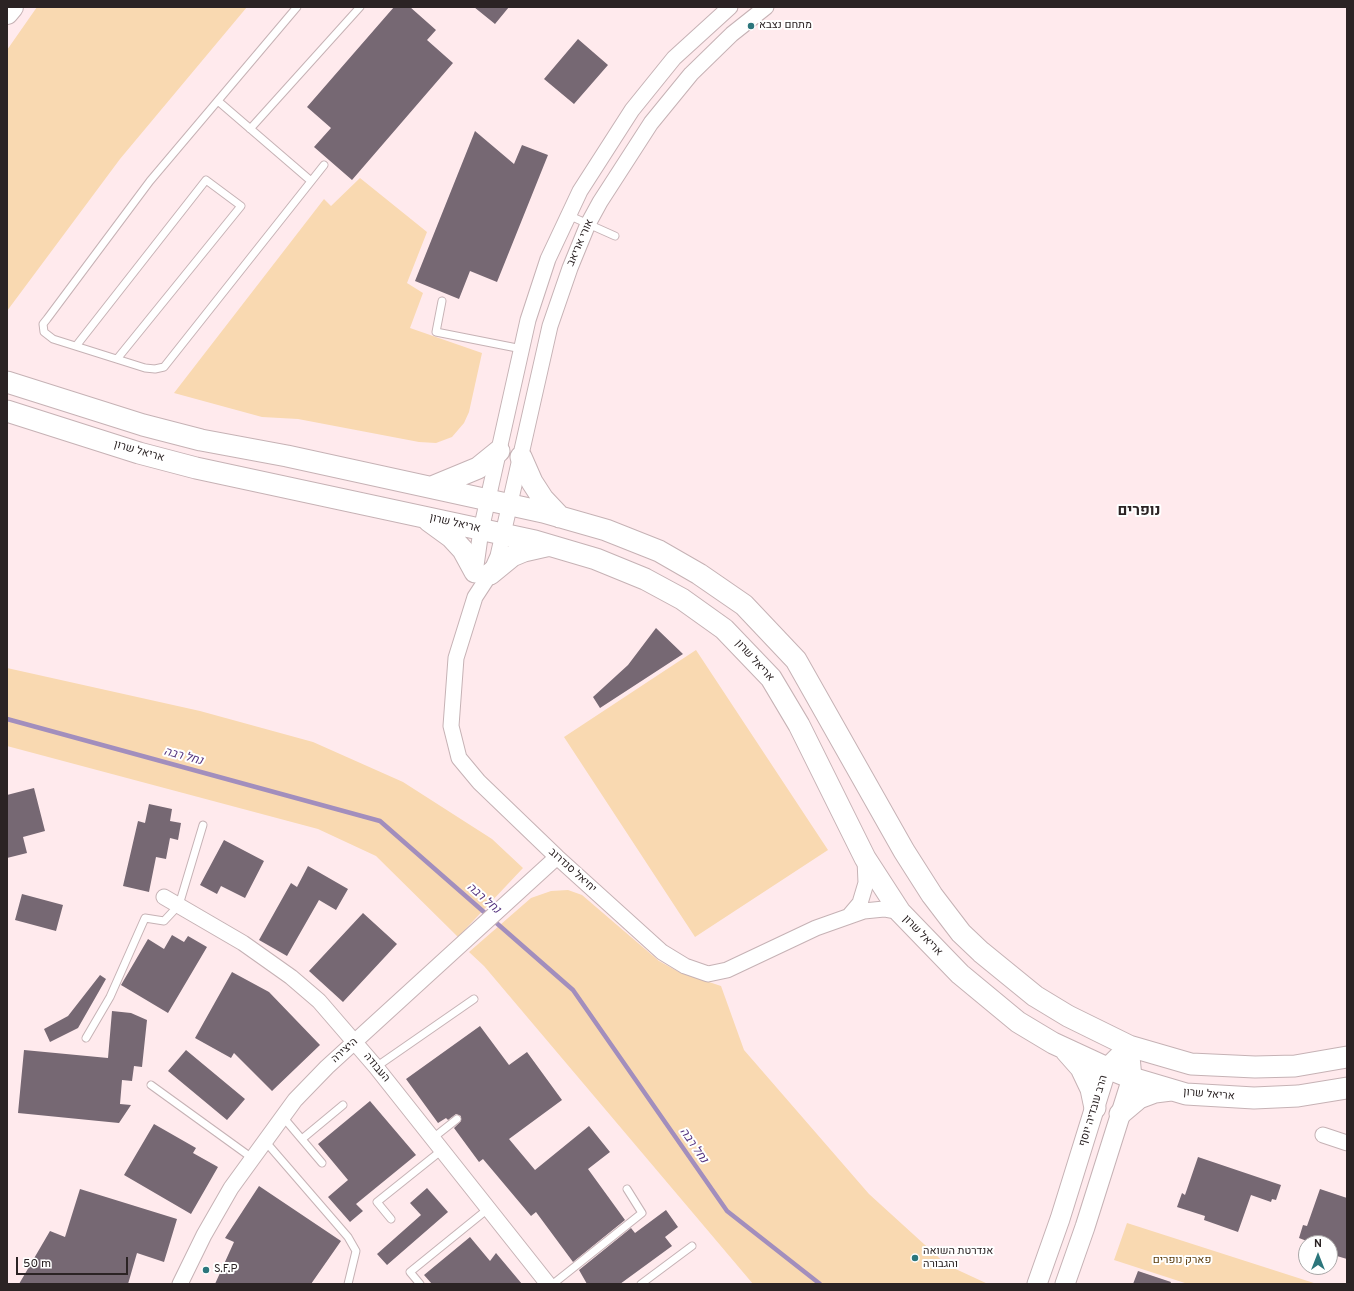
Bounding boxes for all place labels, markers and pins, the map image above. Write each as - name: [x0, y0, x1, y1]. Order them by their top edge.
- place label: מתחם נצבא: [759, 19, 812, 33]
- marker: מתחם נצבא: [746, 21, 756, 31]
- place label: אנדרטת השואה והגבורה: [923, 1245, 993, 1271]
- marker: אנדרטת השואה והגבורה: [910, 1253, 920, 1263]
- place label: S.F.P: [214, 1263, 237, 1277]
- marker: S.F.P: [201, 1265, 211, 1275]

